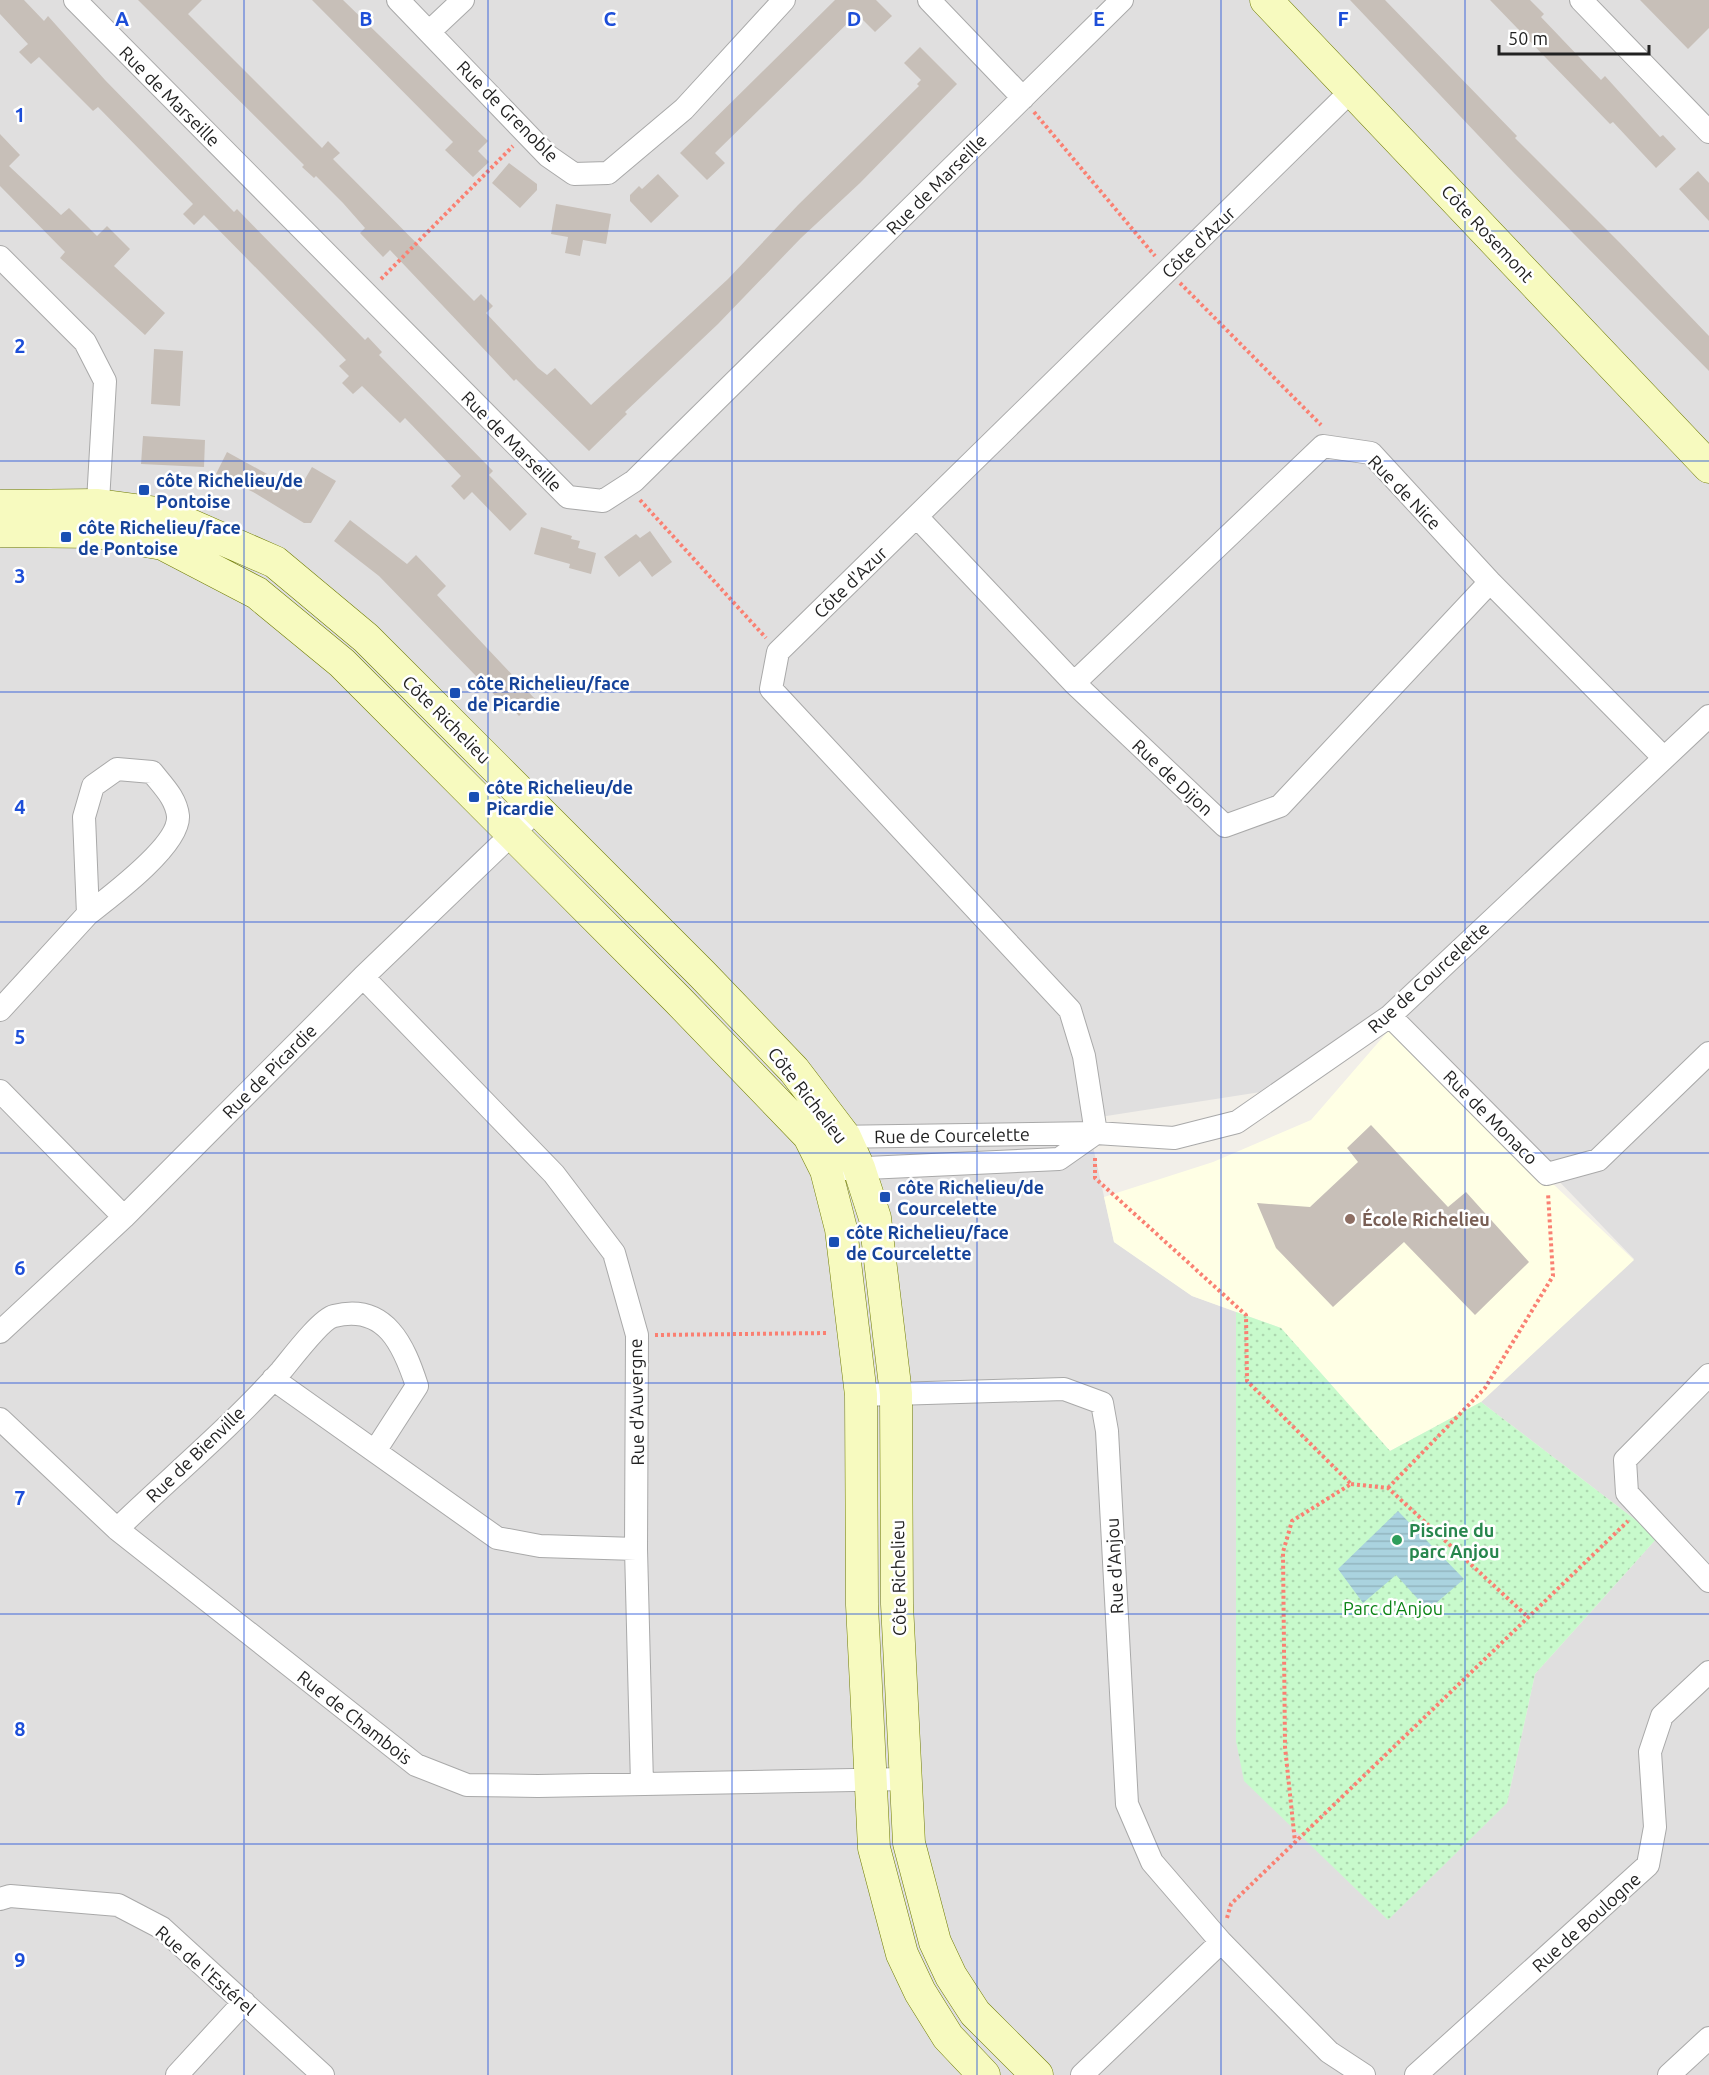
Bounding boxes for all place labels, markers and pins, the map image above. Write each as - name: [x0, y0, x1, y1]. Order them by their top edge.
- place label: côte Richelieu/de Pontoise: [156, 470, 303, 511]
- marker: côte Richelieu/de Pontoise: [137, 483, 151, 497]
- place label: côte Richelieu/face de Pontoise: [78, 517, 241, 558]
- marker: côte Richelieu/face de Pontoise: [59, 530, 73, 544]
- place label: côte Richelieu/face de Picardie: [467, 673, 630, 714]
- marker: côte Richelieu/face de Picardie: [448, 686, 462, 700]
- place label: côte Richelieu/de Picardie: [486, 777, 633, 818]
- marker: côte Richelieu/de Picardie: [467, 790, 481, 804]
- place label: côte Richelieu/de Courcelette: [897, 1177, 1044, 1218]
- marker: côte Richelieu/de Courcelette: [878, 1190, 892, 1204]
- place label: École Richelieu: [1362, 1208, 1490, 1229]
- marker: École Richelieu: [1343, 1212, 1357, 1226]
- place label: côte Richelieu/face de Courcelette: [846, 1222, 1009, 1263]
- marker: côte Richelieu/face de Courcelette: [827, 1235, 841, 1249]
- place label: Piscine du parc Anjou: [1409, 1520, 1499, 1561]
- marker: Piscine du parc Anjou: [1390, 1533, 1404, 1547]

